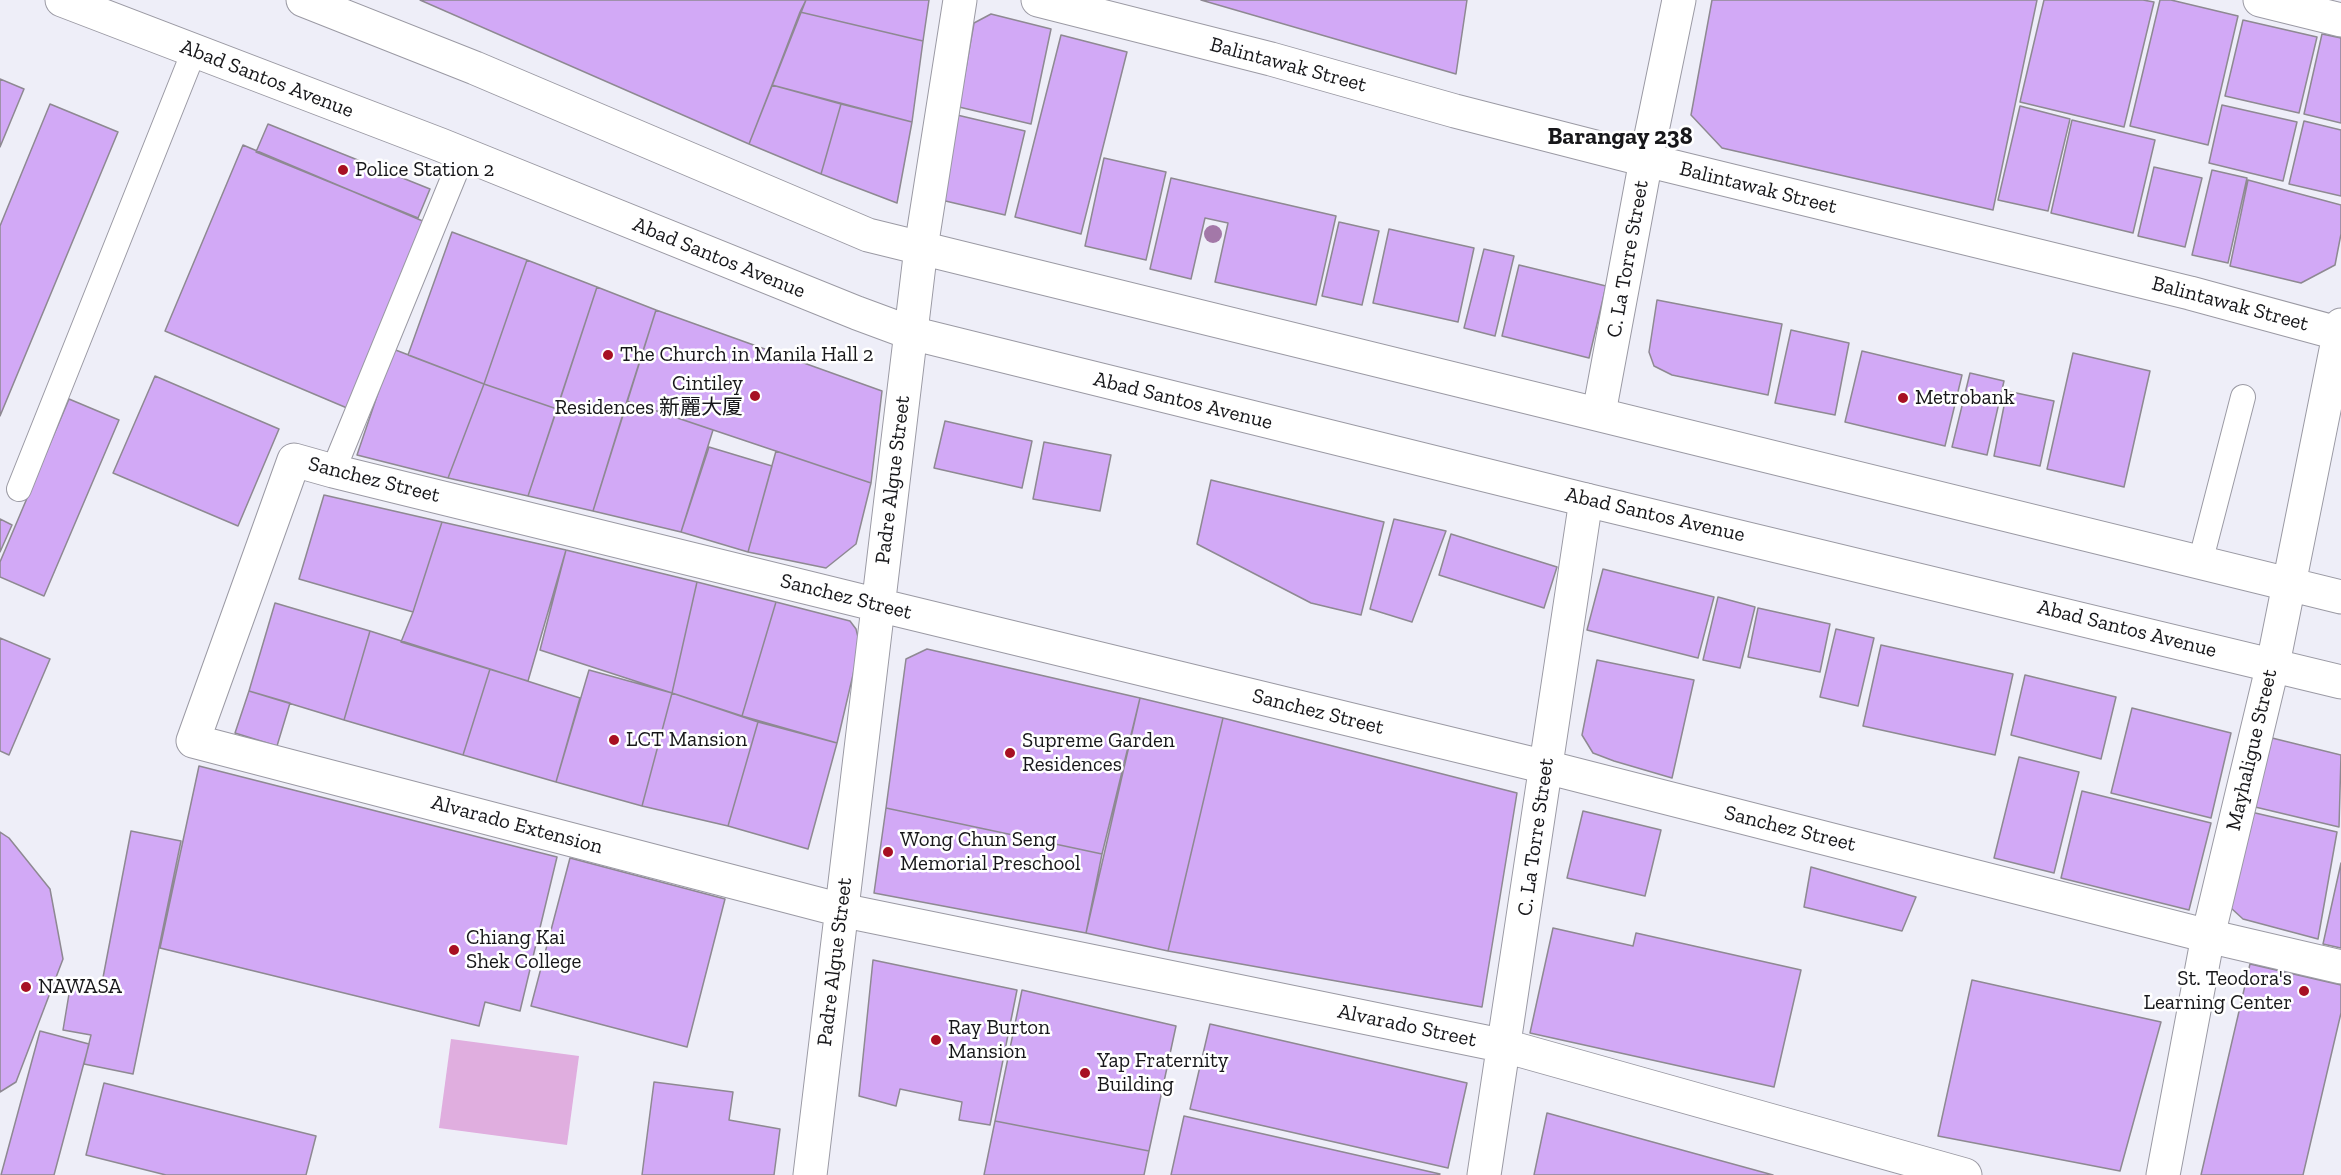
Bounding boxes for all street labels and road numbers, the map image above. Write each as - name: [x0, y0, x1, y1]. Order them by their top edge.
- street label: Balintawak Street: [1207, 32, 1369, 98]
- street label: Abad Santos Avenue: [177, 34, 357, 124]
- street label: Balintawak Street: [1677, 156, 1839, 220]
- street label: C. La Torre Street: [1602, 178, 1654, 340]
- street label: Abad Santos Avenue: [629, 212, 809, 304]
- street label: Balintawak Street: [2149, 271, 2311, 337]
- street label: Abad Santos Avenue: [1091, 367, 1275, 435]
- street label: Padre Algue Street: [870, 394, 916, 566]
- street label: Sanchez Street: [306, 451, 442, 509]
- street label: Abad Santos Avenue: [1563, 482, 1747, 548]
- street label: Sanchez Street: [778, 568, 914, 626]
- street label: Abad Santos Avenue: [2035, 595, 2219, 663]
- street label: Mayhaligue Street: [2221, 667, 2283, 833]
- street label: Sanchez Street: [1250, 683, 1386, 741]
- street label: C. La Torre Street: [1512, 756, 1560, 918]
- street label: Alvarado Extension: [428, 790, 606, 860]
- street label: Sanchez Street: [1722, 800, 1858, 858]
- street label: Padre Algue Street: [812, 876, 858, 1048]
- street label: Alvarado Street: [1335, 999, 1479, 1053]

